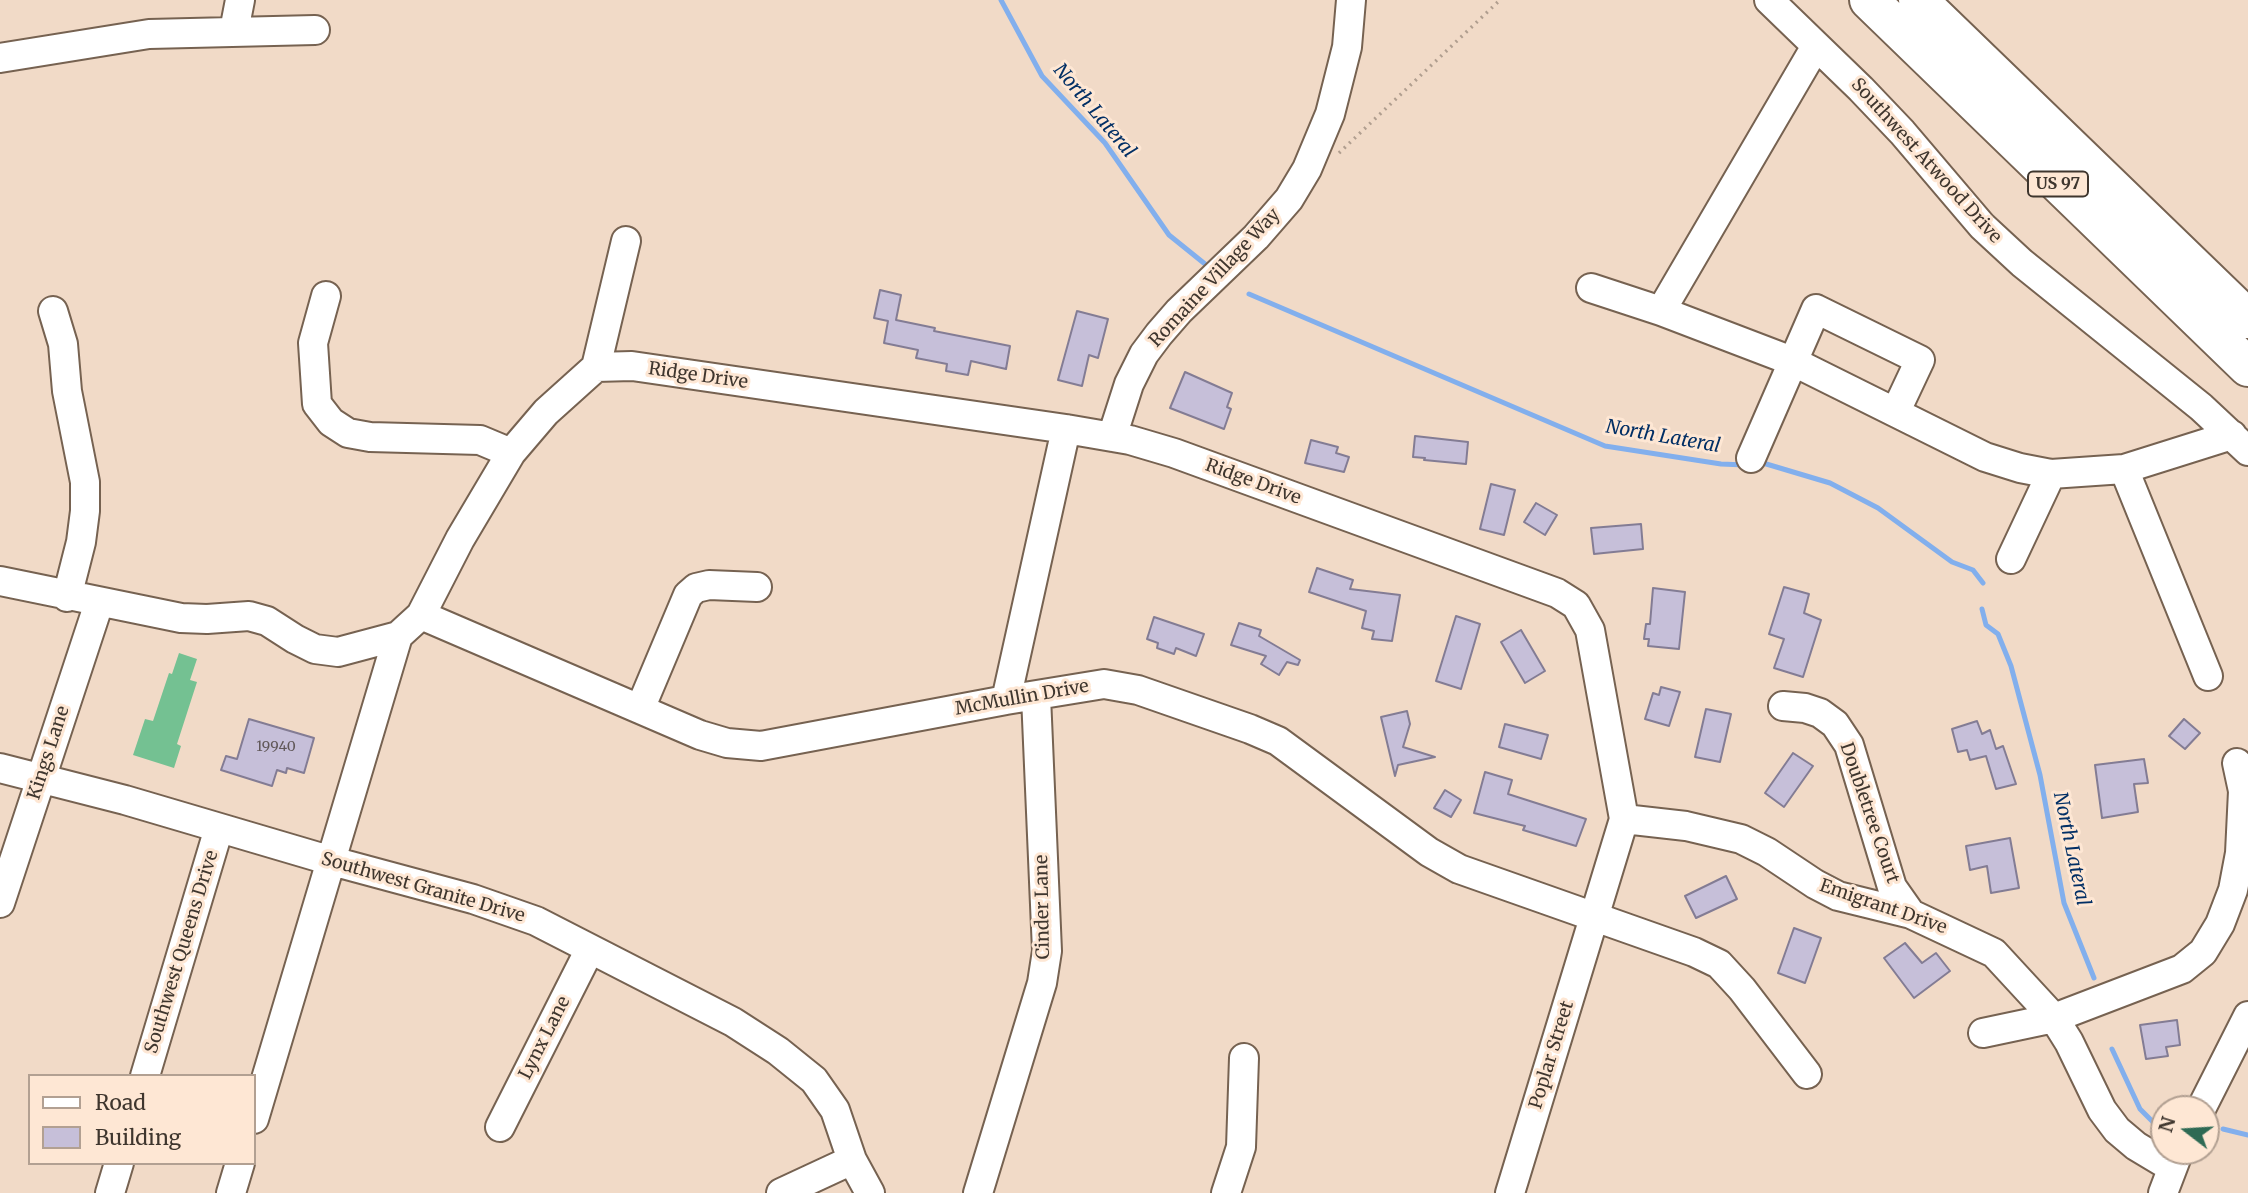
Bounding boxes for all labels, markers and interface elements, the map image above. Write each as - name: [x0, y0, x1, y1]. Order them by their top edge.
- water label: North Lateral: [1048, 59, 1140, 163]
- street label: Southwest Atwood Drive: [1846, 74, 2006, 248]
- road number: US 97: [2028, 172, 2088, 196]
- street label: Romaine Village Way: [1145, 204, 1285, 352]
- street label: Ridge Drive: [647, 358, 749, 394]
- water label: North Lateral: [1604, 416, 1722, 458]
- street label: Ridge Drive: [1202, 455, 1304, 509]
- street label: McMullin Drive: [954, 676, 1090, 720]
- street label: Kings Lane: [24, 703, 74, 803]
- house number: 19940: [256, 739, 296, 755]
- street label: Doubletree Court: [1835, 740, 1903, 886]
- water label: North Lateral: [2048, 790, 2094, 908]
- street label: Southwest Queens Drive: [141, 848, 223, 1056]
- street label: Southwest Granite Drive: [319, 849, 527, 927]
- street label: Cinder Lane: [1031, 854, 1055, 960]
- street label: Emigrant Drive: [1817, 875, 1949, 939]
- street label: Lynx Lane: [515, 993, 575, 1083]
- street label: Poplar Street: [1525, 998, 1579, 1112]
- legend: [28, 1074, 256, 1165]
- text: Road: [95, 1089, 146, 1116]
- north arrow: [2150, 1095, 2220, 1165]
- text: N: [2153, 1114, 2180, 1135]
- text: Building: [95, 1124, 181, 1151]

